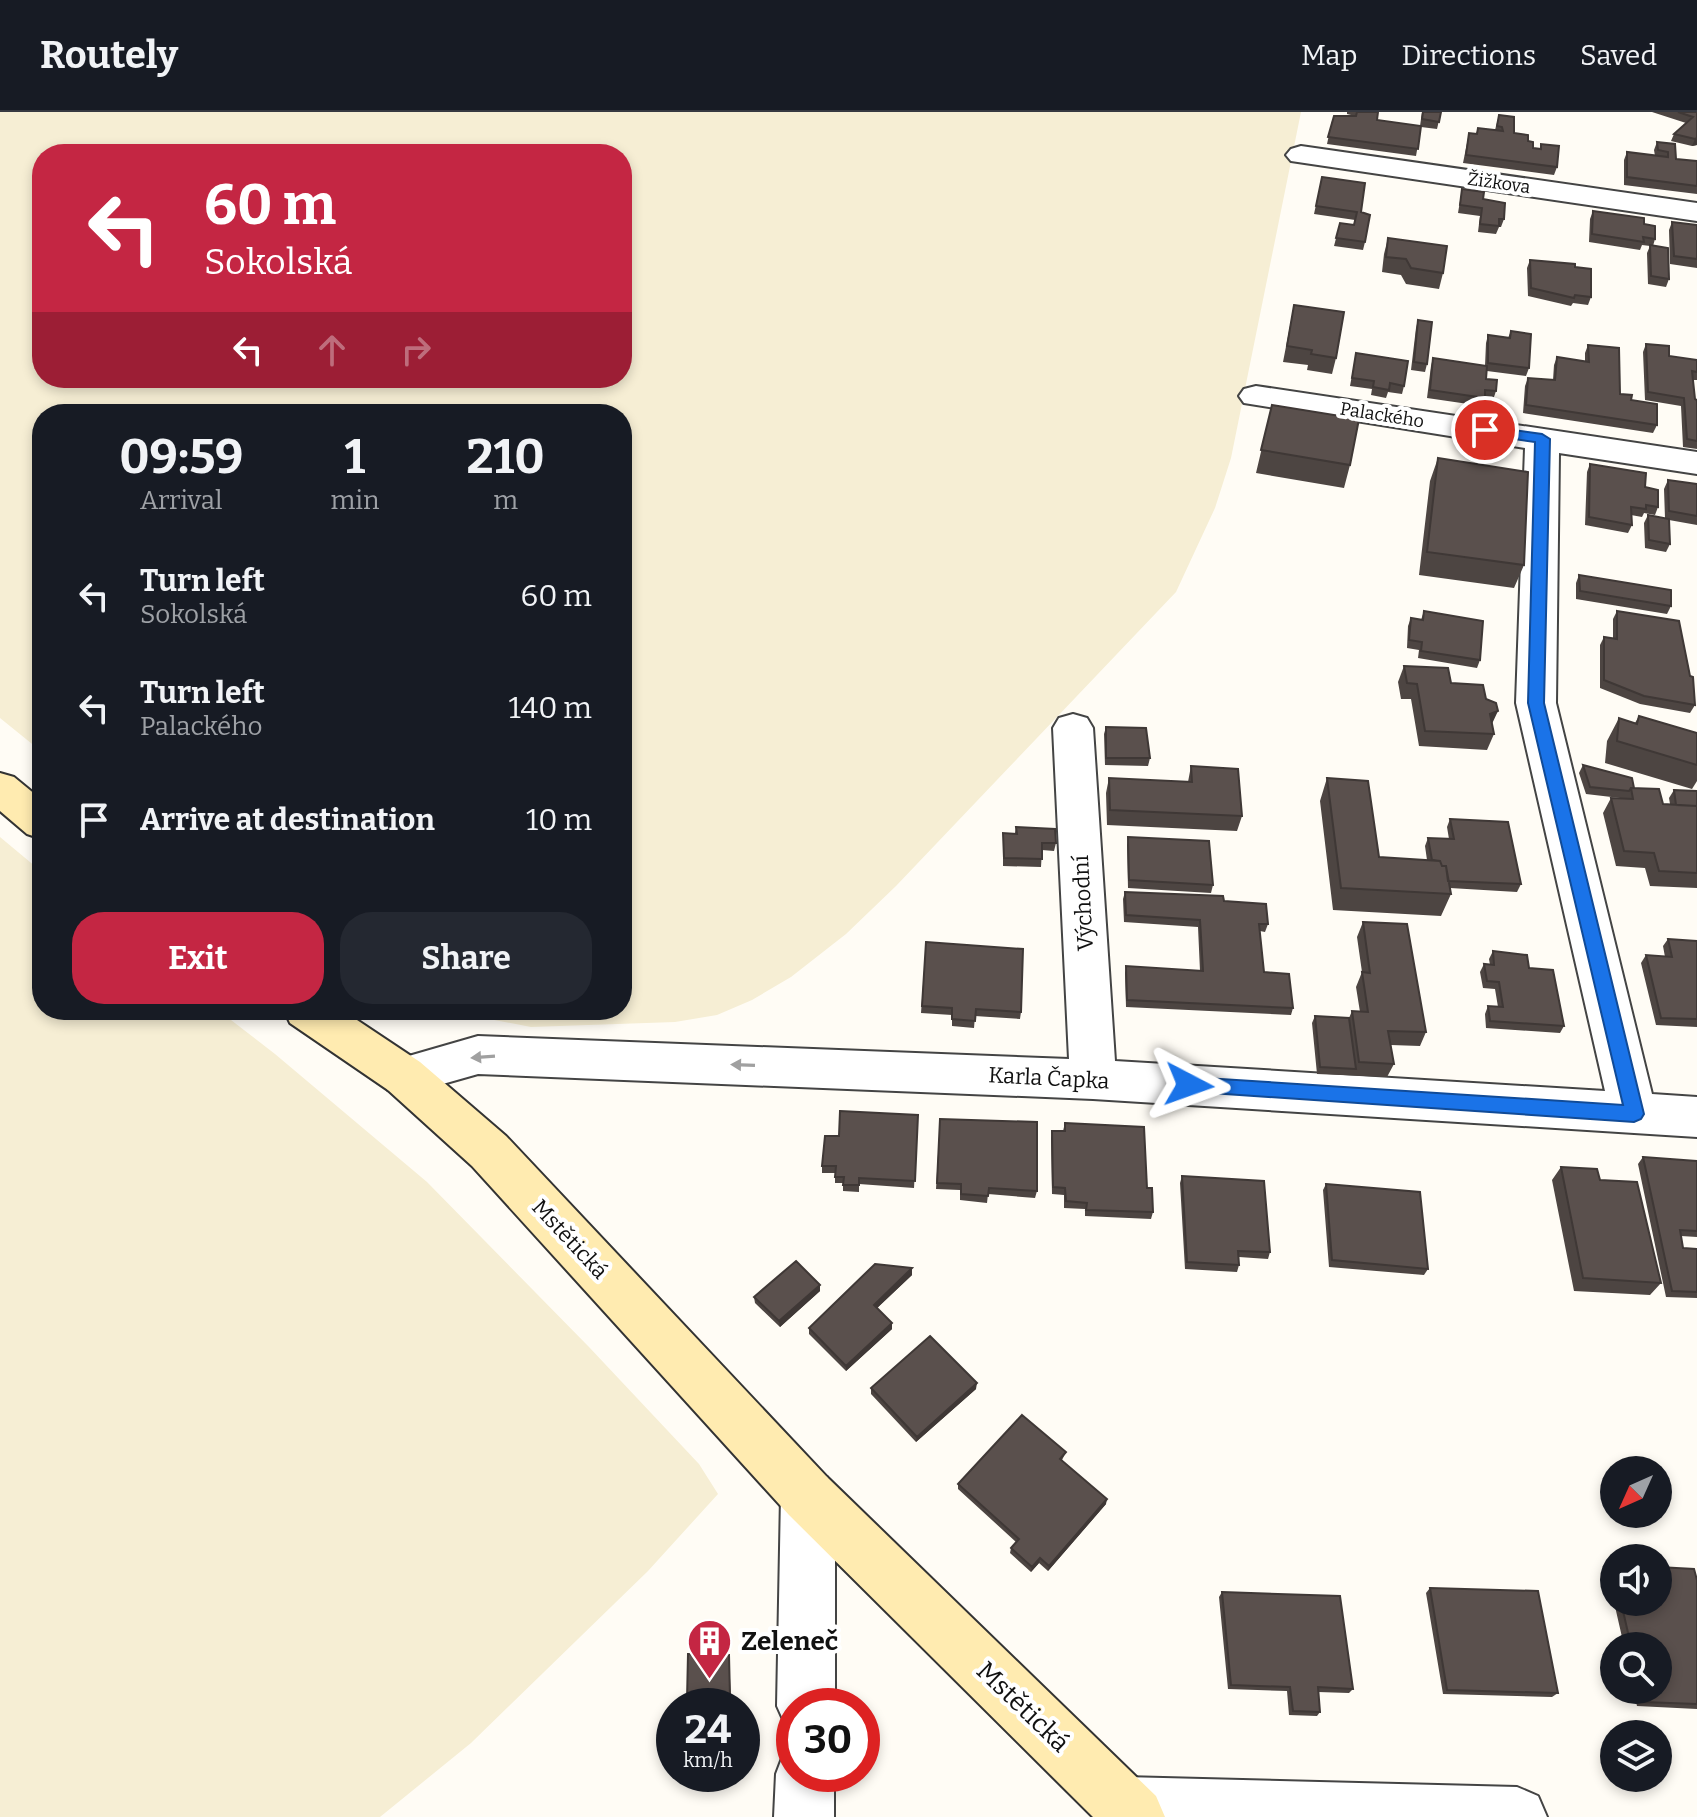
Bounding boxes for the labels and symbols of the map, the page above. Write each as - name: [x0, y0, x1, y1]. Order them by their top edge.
- street label: Žižkova: [1466, 168, 1532, 198]
- pin: [1451, 396, 1519, 464]
- street label: Palackého: [1338, 398, 1426, 432]
- street label: Východní: [1067, 854, 1099, 952]
- position arrow: [1147, 1043, 1231, 1127]
- one-way arrow: [470, 1051, 495, 1064]
- one-way arrow: [730, 1059, 755, 1072]
- street label: Karla Čapka: [988, 1061, 1110, 1095]
- street label: Mstětická: [526, 1194, 614, 1284]
- north arrow: [1600, 1456, 1672, 1528]
- building icon: Zeleneč: [686, 1617, 734, 1680]
- place label: Zeleneč: [741, 1626, 838, 1657]
- street label: Mstětická: [970, 1655, 1076, 1759]
- speed limit sign: 30: [776, 1688, 880, 1792]

